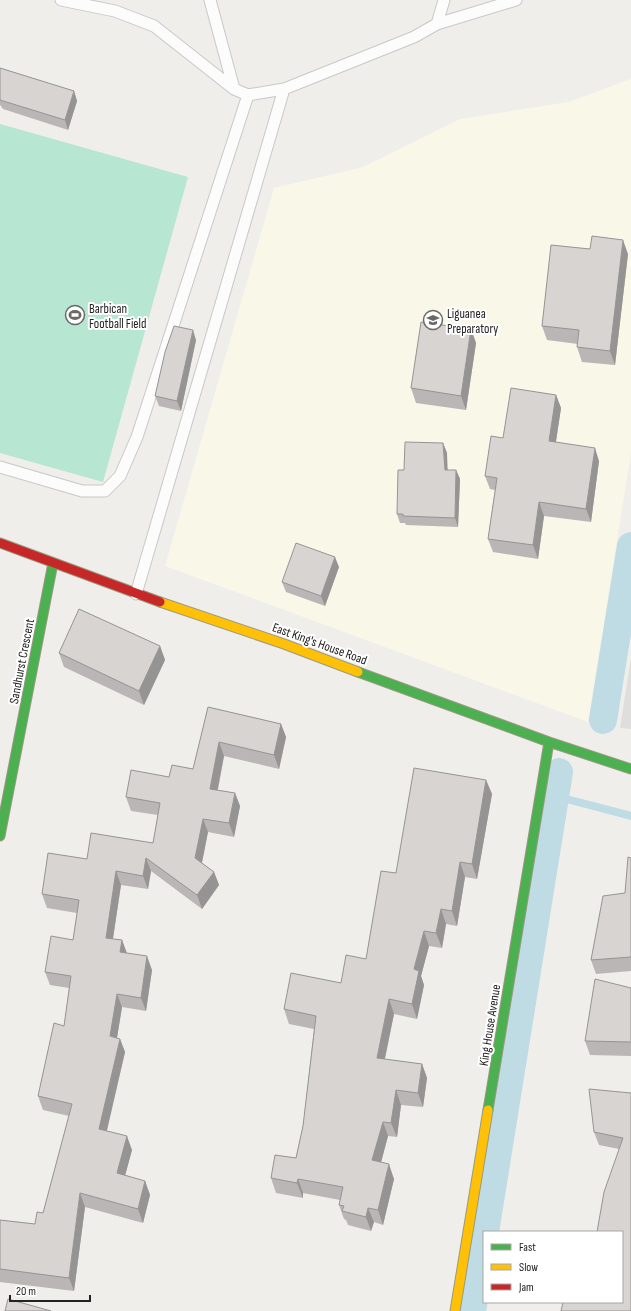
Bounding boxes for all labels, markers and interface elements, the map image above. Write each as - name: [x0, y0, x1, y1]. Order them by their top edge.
- place label: Barbican Football Field: [89, 301, 146, 332]
- sports icon: Barbican Football Field: [64, 304, 86, 326]
- place label: Liguanea Preparatory: [447, 306, 498, 337]
- school or university icon: Liguanea Preparatory: [422, 309, 444, 331]
- street label: Sandhurst Crescent: [6, 617, 38, 705]
- street label: East King's House Road: [270, 619, 369, 669]
- street label: King House Avenue: [476, 983, 504, 1067]
- legend: [483, 1231, 623, 1303]
- text: Fast: [519, 1240, 536, 1255]
- text: Slow: [519, 1260, 538, 1275]
- scale bar: [10, 1277, 90, 1303]
- text: Jam: [518, 1280, 534, 1295]
- text: 20 m: [16, 1284, 36, 1299]

